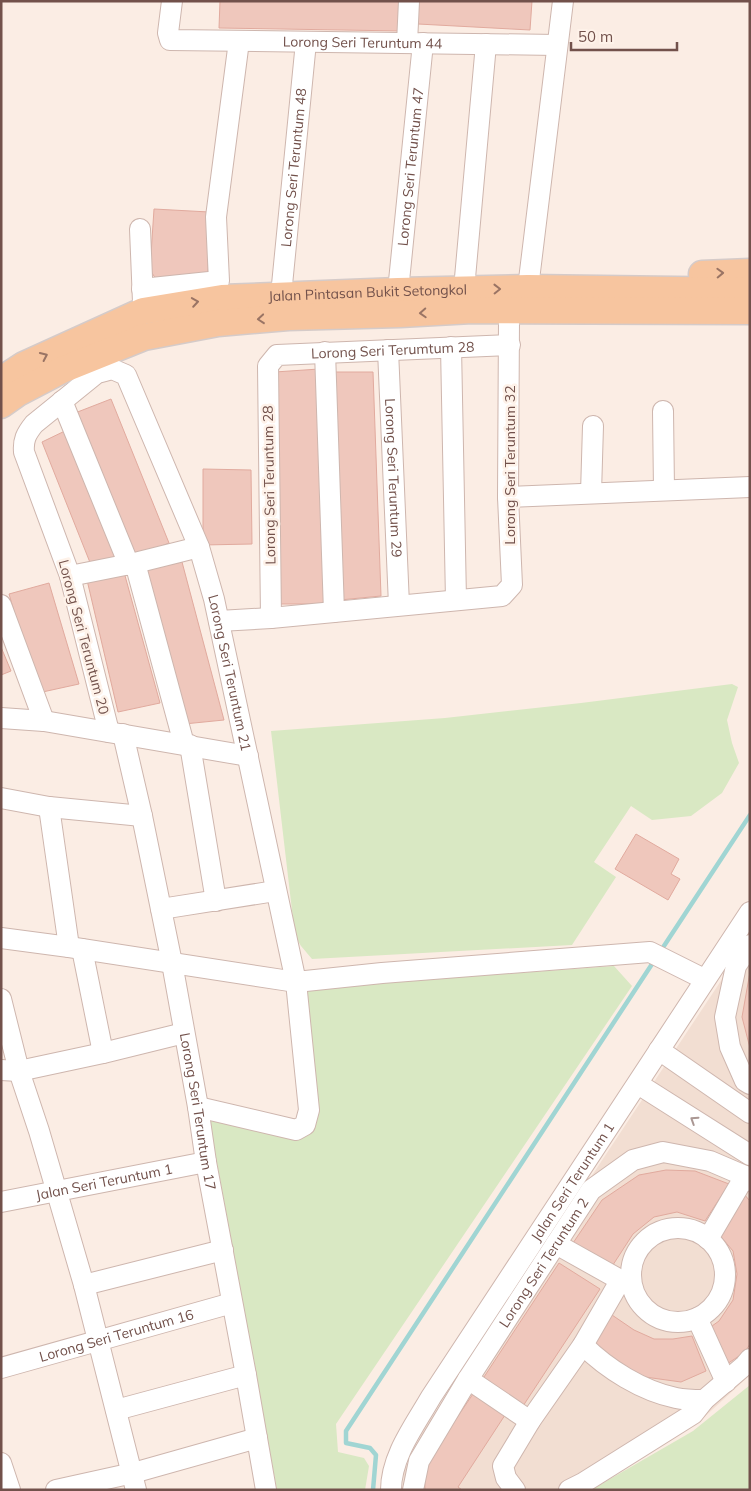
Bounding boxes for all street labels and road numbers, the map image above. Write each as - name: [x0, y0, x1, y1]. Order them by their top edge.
- street label: Lorong Seri Teruntum 44: [283, 32, 443, 53]
- street label: Lorong Seri Teruntum 47: [394, 86, 427, 247]
- street label: Lorong Seri Teruntum 48: [277, 87, 310, 248]
- street label: Jalan Pintasan Bukit Setongkol: [268, 280, 467, 305]
- street label: Lorong Seri Terumtum 28: [311, 338, 475, 363]
- street label: Lorong Seri Teruntum 32: [501, 385, 519, 545]
- street label: Lorong Seri Teruntum 29: [381, 398, 406, 558]
- street label: Lorong Seri Teruntum 28: [259, 405, 279, 565]
- street label: Lorong Seri Teruntum 20: [55, 558, 113, 716]
- street label: Lorong Seri Teruntum 21: [204, 592, 255, 753]
- street label: Lorong Seri Teruntum 17: [176, 1031, 220, 1192]
- street label: Jalan Seri Teruntum 1: [527, 1119, 618, 1245]
- street label: Jalan Seri Teruntum 1: [34, 1160, 174, 1204]
- street label: Lorong Seri Teruntum 2: [495, 1194, 592, 1331]
- street label: Lorong Seri Teruntum 16: [37, 1305, 196, 1366]

